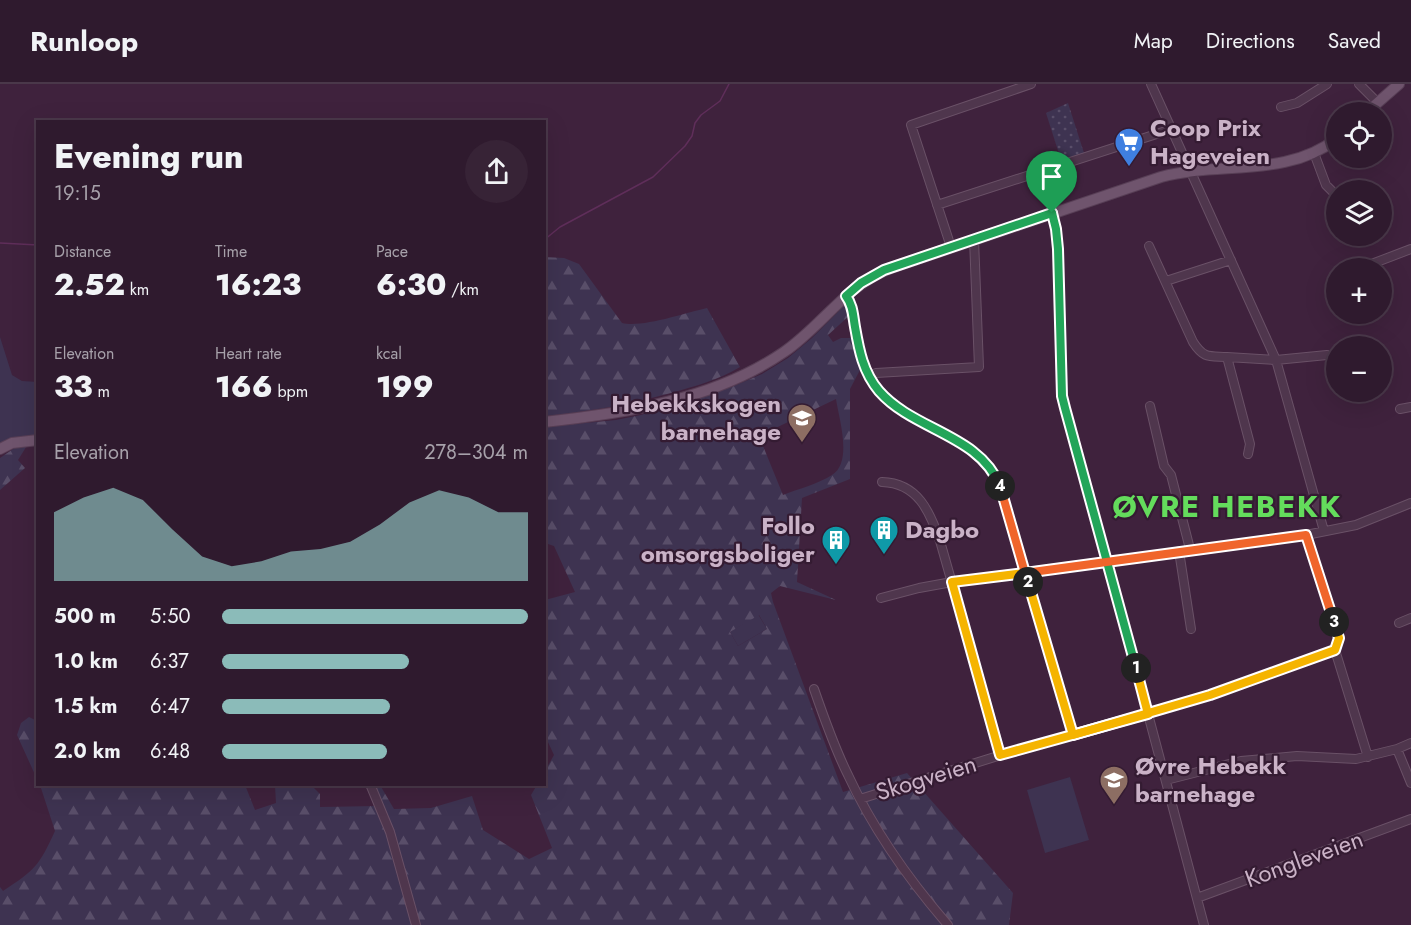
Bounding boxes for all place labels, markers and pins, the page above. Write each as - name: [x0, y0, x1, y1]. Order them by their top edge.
- place label: Coop Prix Hageveien: [1150, 110, 1270, 173]
- supermarket icon: Coop Prix Hageveien: [1113, 126, 1145, 168]
- pin: [1026, 151, 1077, 213]
- place label: Hebekkskogen barnehage: [611, 386, 781, 449]
- school or university icon: Hebekkskogen barnehage: [786, 402, 818, 444]
- pin: 4: [985, 471, 1015, 501]
- place label: Follo omsorgsboliger: [641, 508, 815, 571]
- place label: Dagbo: [905, 512, 979, 547]
- building icon: Dagbo: [868, 514, 900, 556]
- building icon: Follo omsorgsboliger: [820, 524, 852, 566]
- pin: 2: [1013, 567, 1043, 597]
- pin: 3: [1319, 607, 1349, 637]
- pin: 1: [1121, 653, 1151, 683]
- place label: Øvre Hebekk barnehage: [1135, 748, 1286, 811]
- school or university icon: Øvre Hebekk barnehage: [1098, 764, 1130, 806]

